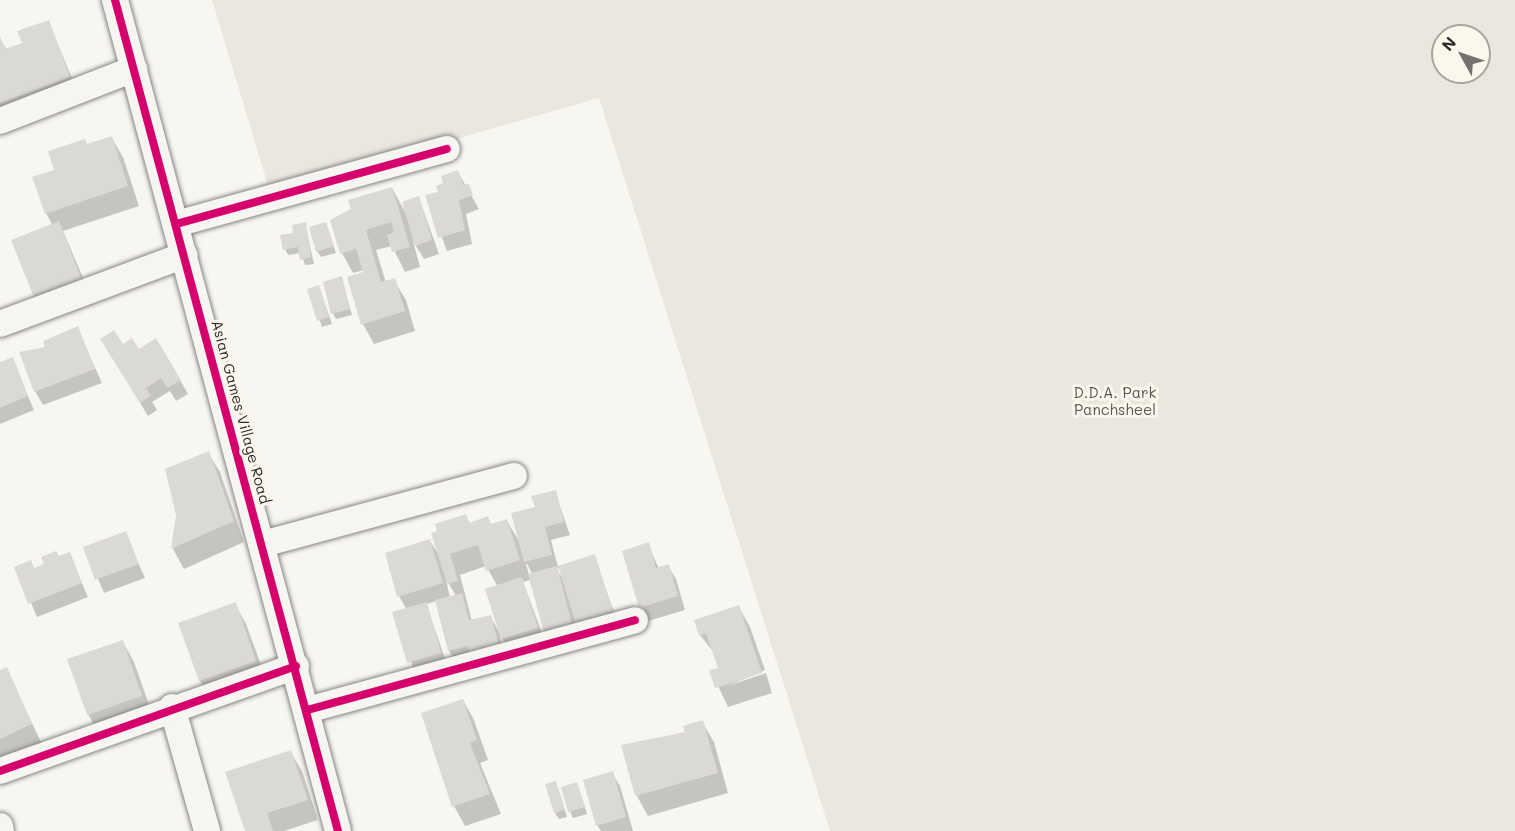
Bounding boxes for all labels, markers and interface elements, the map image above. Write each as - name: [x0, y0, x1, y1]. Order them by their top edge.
- north arrow: [1431, 24, 1491, 84]
- text: N: [1436, 32, 1460, 55]
- street label: Asian Games Village Road: [208, 318, 274, 506]
- park label: D.D.A. Park Panchsheel: [1073, 383, 1157, 418]

